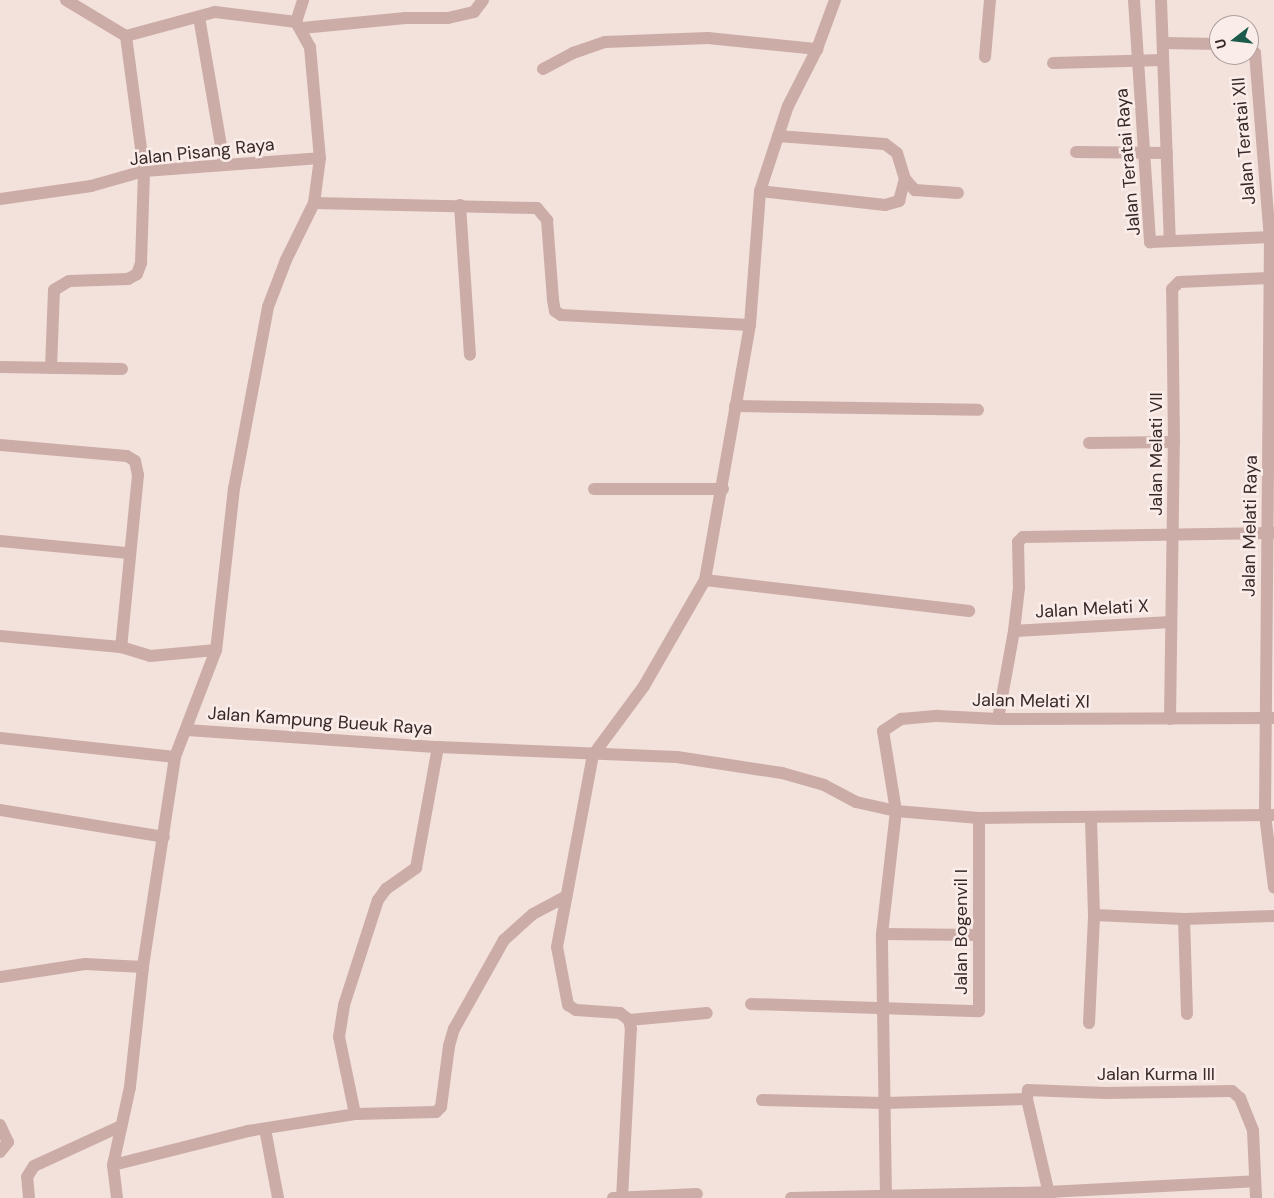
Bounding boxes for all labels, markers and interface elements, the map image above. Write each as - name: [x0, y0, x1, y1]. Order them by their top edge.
- north arrow: [1209, 15, 1259, 65]
- text: U: [1211, 37, 1231, 51]
- street label: Jalan Teratai XII: [1228, 76, 1260, 206]
- street label: Jalan Teratai Raya: [1111, 87, 1145, 237]
- street label: Jalan Pisang Raya: [128, 134, 276, 170]
- street label: Jalan Melati VII: [1145, 392, 1167, 516]
- street label: Jalan Melati Raya: [1238, 455, 1262, 597]
- street label: Jalan Melati X: [1035, 595, 1149, 623]
- street label: Jalan Melati XI: [972, 689, 1090, 713]
- street label: Jalan Kampung Bueuk Raya: [207, 702, 433, 740]
- street label: Jalan Bogenvil I: [950, 869, 972, 995]
- street label: Jalan Kurma III: [1097, 1063, 1215, 1085]

